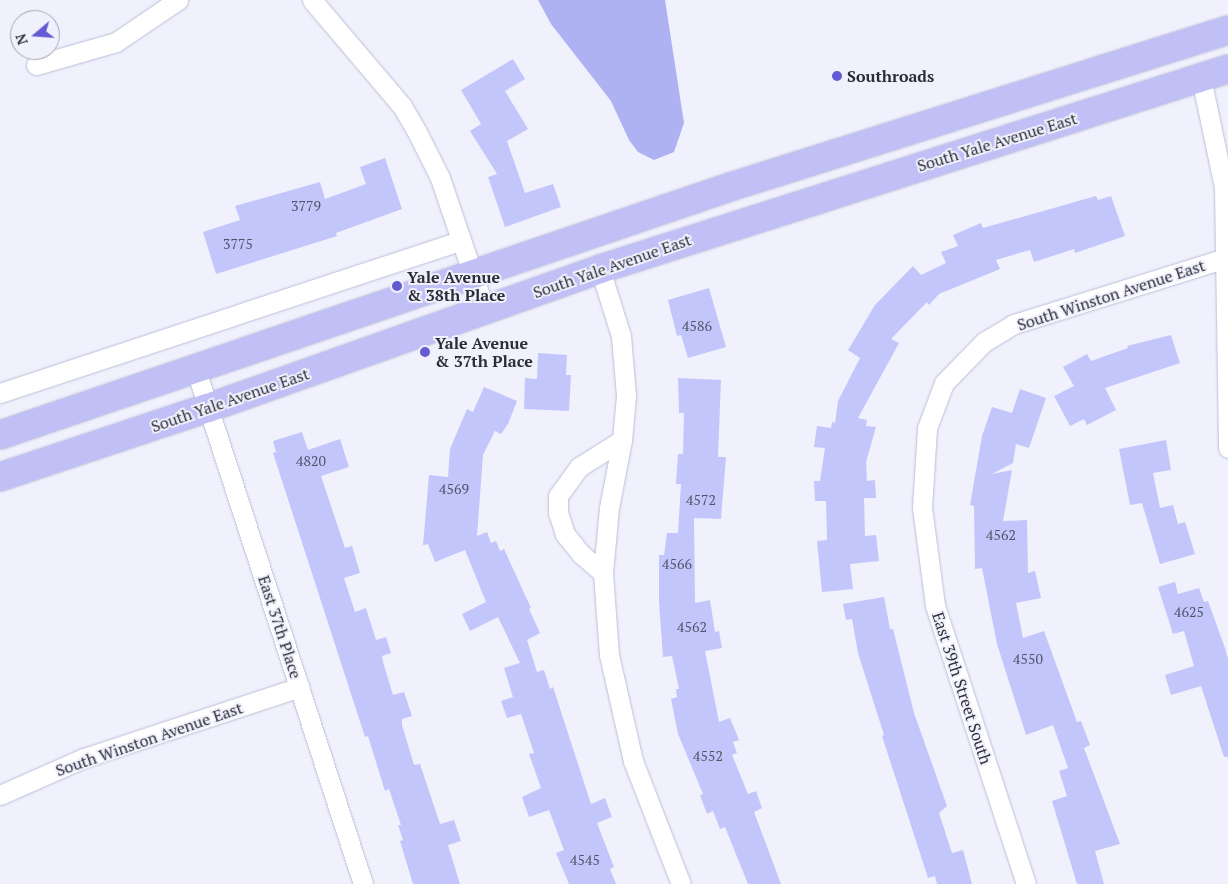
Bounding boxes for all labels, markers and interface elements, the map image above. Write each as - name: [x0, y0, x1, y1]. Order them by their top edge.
- north arrow: [10, 10, 60, 60]
- text: N: [11, 31, 32, 47]
- place label: Southroads: [847, 66, 934, 86]
- marker: Southroads: [831, 70, 843, 82]
- street label: South Yale Avenue East: [915, 109, 1079, 175]
- house number: 3779: [291, 198, 321, 214]
- street label: South Yale Avenue East: [530, 230, 694, 302]
- house number: 3775: [223, 236, 253, 252]
- street label: South Winston Avenue East: [1014, 255, 1208, 335]
- place label: Yale Avenue & 38th Place: [407, 267, 505, 305]
- marker: Yale Avenue & 38th Place: [391, 280, 403, 292]
- house number: 4586: [682, 318, 712, 334]
- place label: Yale Avenue & 37th Place: [435, 333, 533, 371]
- marker: Yale Avenue & 37th Place: [419, 346, 431, 358]
- street label: South Yale Avenue East: [148, 364, 312, 436]
- house number: 4820: [296, 453, 326, 469]
- house number: 4569: [439, 481, 469, 497]
- house number: 4572: [686, 492, 716, 508]
- house number: 4562: [986, 527, 1016, 543]
- house number: 4566: [662, 556, 692, 572]
- street label: East 37th Place: [254, 573, 306, 681]
- house number: 4625: [1174, 604, 1204, 620]
- street label: East 39th Street South: [928, 609, 996, 767]
- house number: 4562: [677, 619, 707, 635]
- house number: 4550: [1013, 651, 1043, 667]
- street label: South Winston Avenue East: [53, 698, 245, 780]
- house number: 4552: [693, 748, 723, 764]
- house number: 4545: [570, 852, 600, 868]

